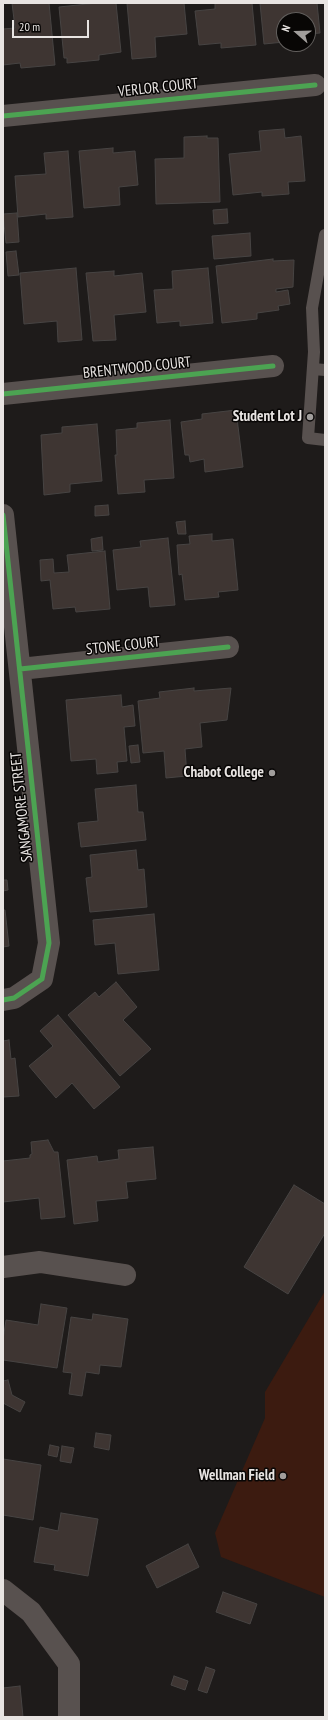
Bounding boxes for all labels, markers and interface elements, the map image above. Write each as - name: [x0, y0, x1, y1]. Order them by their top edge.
- scale bar: [14, 12, 91, 38]
- north arrow: [276, 12, 316, 52]
- text: 20 m: [19, 19, 40, 34]
- text: N: [278, 23, 293, 33]
- street label: VERLOR COURT: [117, 75, 199, 101]
- street label: BRENTWOOD COURT: [82, 353, 192, 383]
- place label: Student Lot J: [233, 408, 302, 426]
- marker: Student Lot J: [305, 412, 315, 422]
- street label: STONE COURT: [85, 633, 161, 659]
- street label: SANGAMORE STREET: [7, 751, 37, 863]
- place label: Chabot College: [184, 764, 264, 782]
- marker: Chabot College: [267, 768, 277, 778]
- place label: Wellman Field: [199, 1467, 275, 1485]
- marker: Wellman Field: [278, 1471, 288, 1481]

